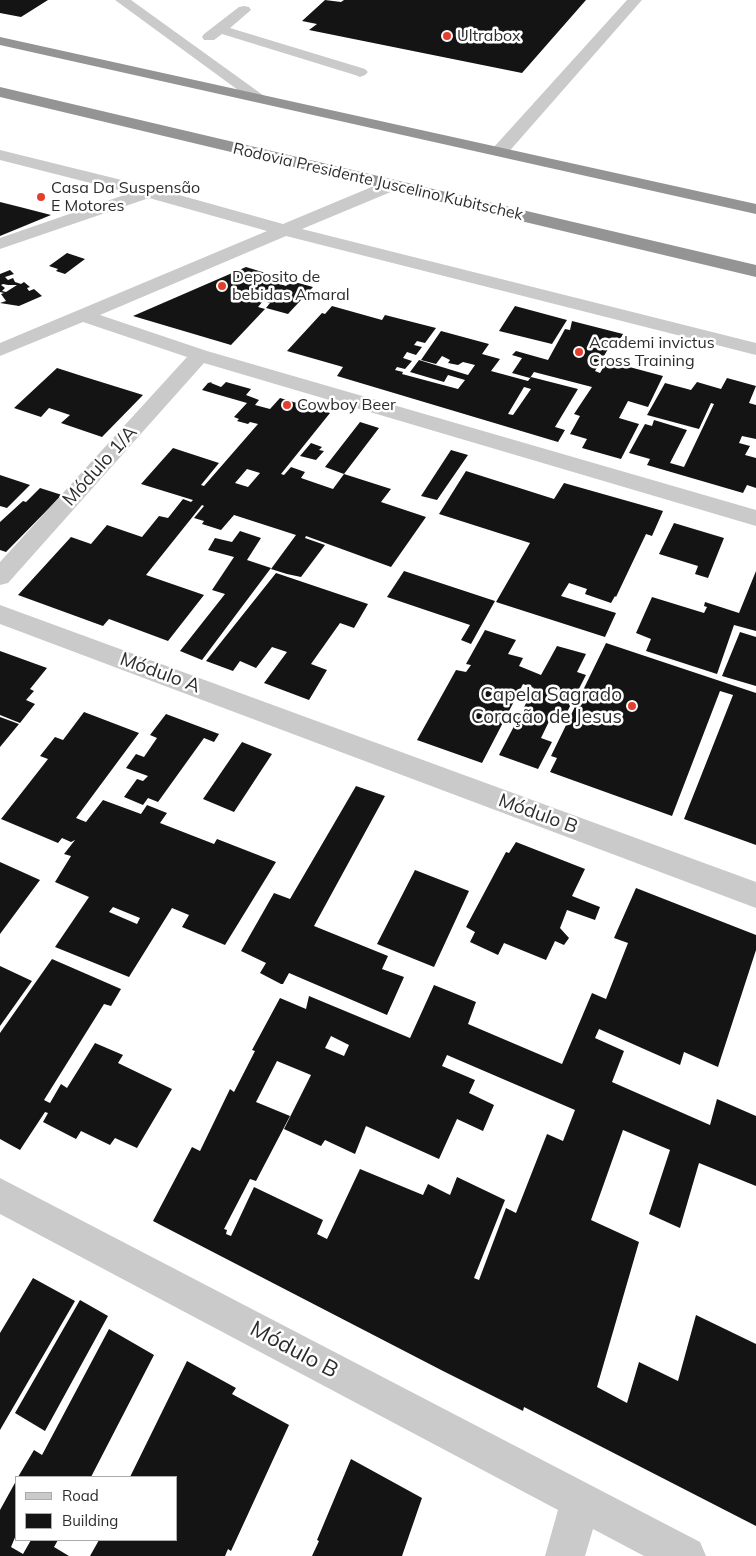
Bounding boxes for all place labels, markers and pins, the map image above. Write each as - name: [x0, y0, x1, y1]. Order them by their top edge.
- place label: Ultrabox: [457, 26, 521, 46]
- marker: Ultrabox: [441, 30, 453, 42]
- place label: Casa Da Suspensão E Motores: [51, 178, 200, 216]
- marker: Casa Da Suspensão E Motores: [35, 191, 47, 203]
- place label: Deposito de bebidas Amaral: [232, 267, 350, 305]
- marker: Deposito de bebidas Amaral: [216, 280, 228, 292]
- place label: Academi invictus Cross Training: [589, 333, 715, 371]
- marker: Academi invictus Cross Training: [573, 346, 585, 358]
- place label: Cowboy Beer: [297, 395, 396, 415]
- marker: Cowboy Beer: [281, 399, 293, 411]
- place label: Capela Sagrado Coração de Jesus: [471, 684, 622, 728]
- marker: Capela Sagrado Coração de Jesus: [626, 700, 638, 712]

